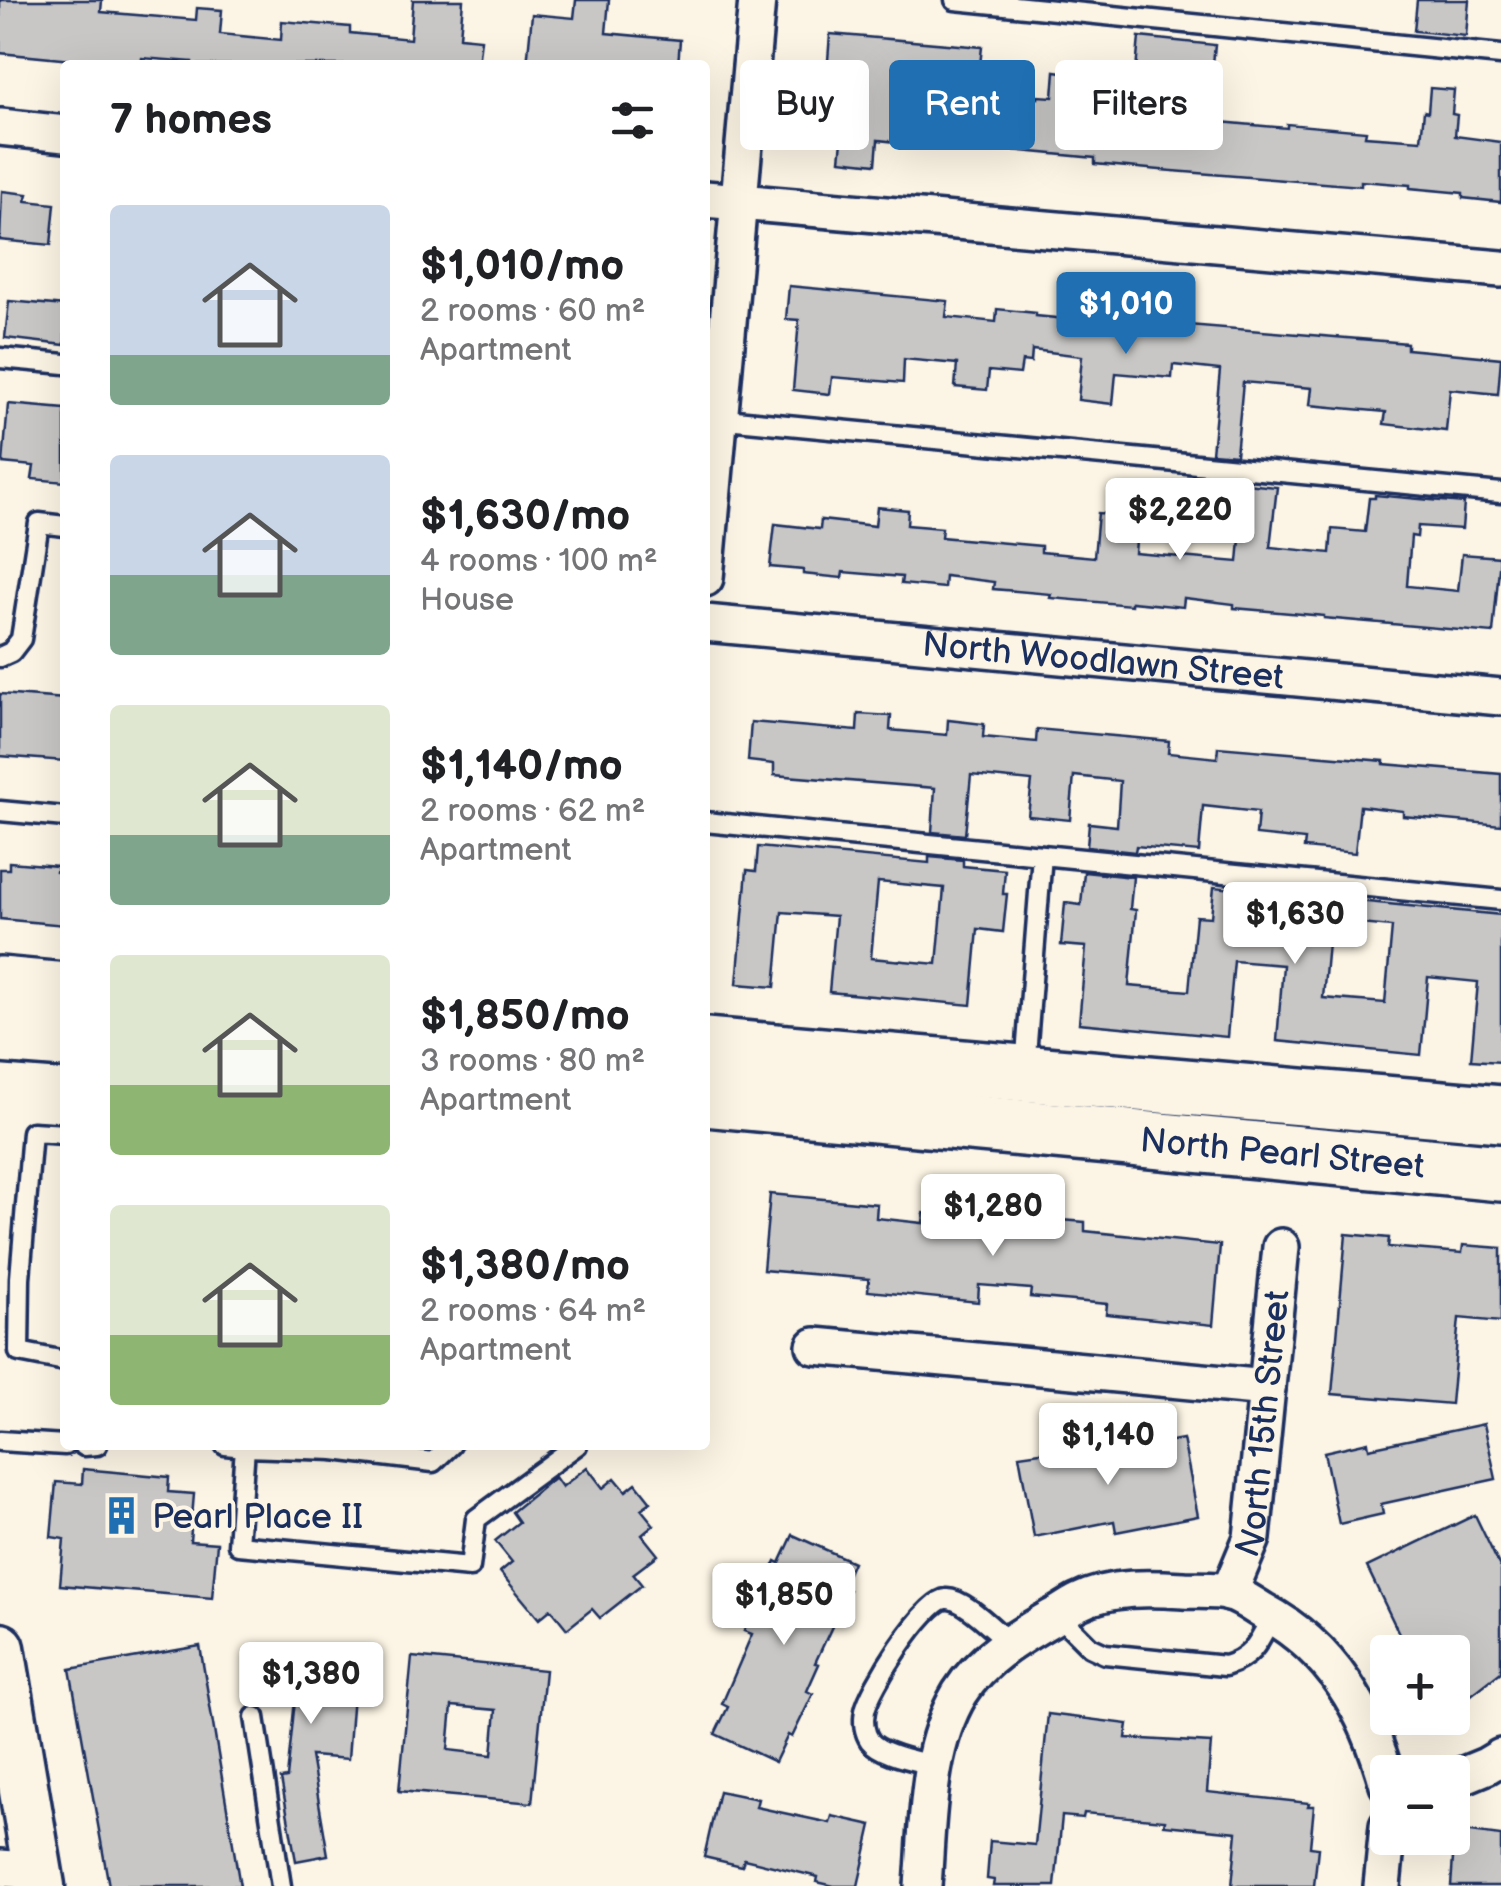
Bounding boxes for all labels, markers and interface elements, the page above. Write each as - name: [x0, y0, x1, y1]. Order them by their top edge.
- chip: Buy: [740, 60, 869, 150]
- chip: Rent: [889, 60, 1035, 150]
- chip: Filters: [1055, 60, 1223, 150]
- icon: filters: [605, 93, 660, 148]
- text: 7 homes: [110, 95, 272, 146]
- text: $1,010/mo: [420, 241, 624, 292]
- icon: home: [190, 245, 310, 365]
- pin: $1,010: [1045, 272, 1207, 357]
- text: $1,010: [1078, 285, 1174, 324]
- text: 2 rooms · 60 m²: [420, 292, 645, 331]
- text: Apartment: [420, 331, 571, 370]
- pin: $2,220: [1099, 478, 1261, 563]
- text: $1,630/mo: [420, 491, 630, 542]
- text: $2,220: [1127, 491, 1233, 530]
- icon: home: [190, 495, 310, 615]
- text: 4 rooms · 100 m²: [420, 542, 658, 581]
- text: House: [420, 581, 514, 620]
- street label: North Woodlawn Street: [921, 623, 1286, 700]
- text: $1,140/mo: [420, 741, 623, 792]
- icon: home: [190, 745, 310, 865]
- text: 2 rooms · 62 m²: [420, 792, 645, 831]
- text: Apartment: [420, 831, 571, 870]
- pin: $1,630: [1214, 882, 1376, 967]
- text: $1,630: [1245, 895, 1345, 934]
- text: $1,850/mo: [420, 991, 630, 1042]
- icon: home: [190, 995, 310, 1115]
- text: 3 rooms · 80 m²: [420, 1042, 645, 1081]
- text: Apartment: [420, 1081, 571, 1120]
- street label: North Pearl Street: [1138, 1119, 1427, 1189]
- pin: $1,280: [912, 1174, 1074, 1259]
- text: $1,280: [943, 1187, 1043, 1226]
- text: $1,380/mo: [420, 1241, 630, 1292]
- icon: home: [190, 1245, 310, 1365]
- street label: North 15th Street: [1226, 1288, 1300, 1564]
- text: 2 rooms · 64 m²: [420, 1292, 646, 1331]
- text: Apartment: [420, 1331, 571, 1370]
- pin: $1,140: [1027, 1403, 1189, 1488]
- text: $1,140: [1061, 1416, 1155, 1455]
- building icon: Pearl Place II: [101, 1495, 143, 1537]
- place label: Pearl Place II: [152, 1496, 363, 1539]
- pin: $1,850: [703, 1563, 865, 1648]
- text: $1,850: [734, 1576, 834, 1615]
- map controls: [1370, 1635, 1470, 1855]
- button: +: [1370, 1635, 1470, 1735]
- pin: $1,380: [230, 1642, 392, 1727]
- text: $1,380: [261, 1655, 361, 1694]
- button: −: [1370, 1755, 1470, 1855]

